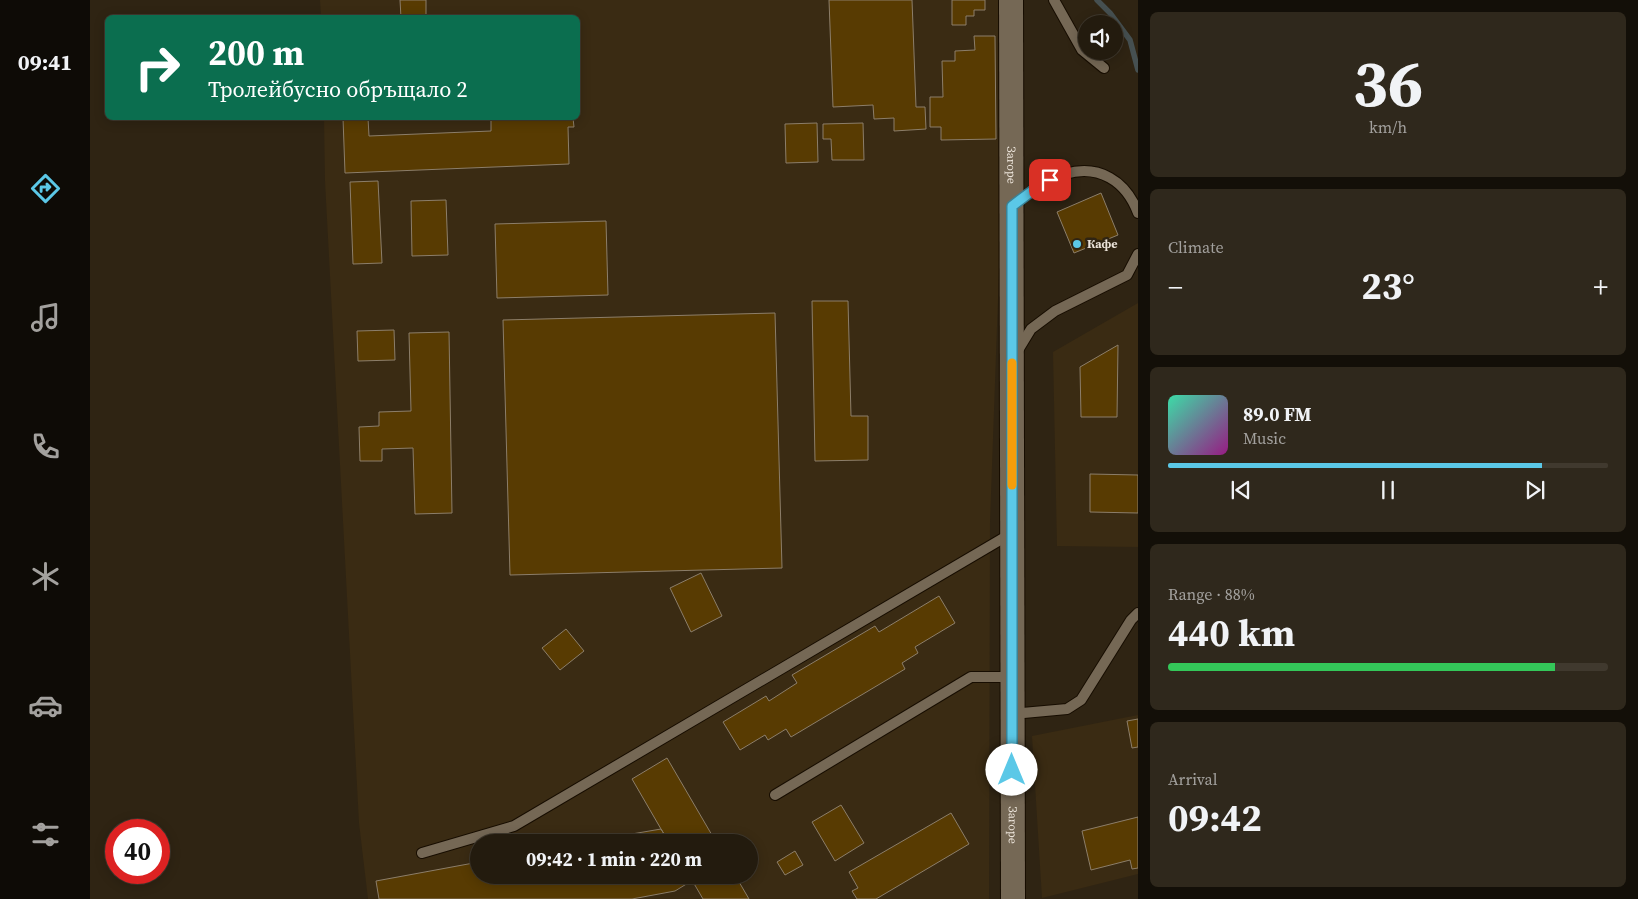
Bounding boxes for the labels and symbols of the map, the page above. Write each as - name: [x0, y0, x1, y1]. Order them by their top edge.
- street label: Загоре: [1003, 146, 1019, 184]
- pin: [1029, 159, 1071, 201]
- place label: Кафе: [1087, 236, 1118, 252]
- marker: Кафе: [1071, 238, 1083, 250]
- position arrow: [985, 743, 1037, 795]
- street label: Загоре: [1005, 806, 1021, 844]
- speed limit sign: 40: [105, 819, 170, 884]

